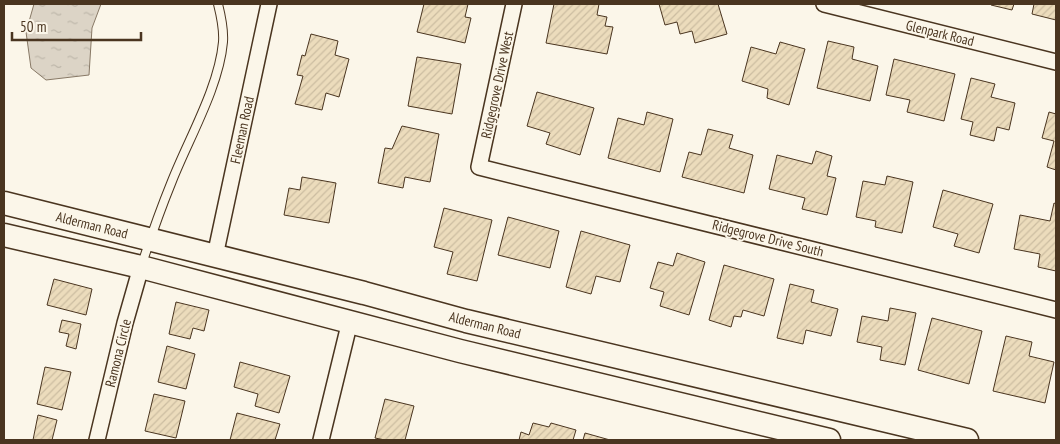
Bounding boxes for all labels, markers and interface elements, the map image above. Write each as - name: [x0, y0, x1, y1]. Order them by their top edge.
- scale bar: [12, 10, 141, 42]
- street label: Glenpark Road: [904, 16, 976, 50]
- text: 50 m: [20, 17, 46, 36]
- street label: Ridgegrove Drive West: [477, 30, 517, 140]
- street label: Fleeman Road: [226, 95, 258, 165]
- street label: Alderman Road: [54, 207, 130, 243]
- street label: Ridgegrove Drive South: [710, 215, 826, 261]
- street label: Alderman Road: [447, 307, 523, 343]
- street label: Ramona Circle: [101, 317, 135, 389]

